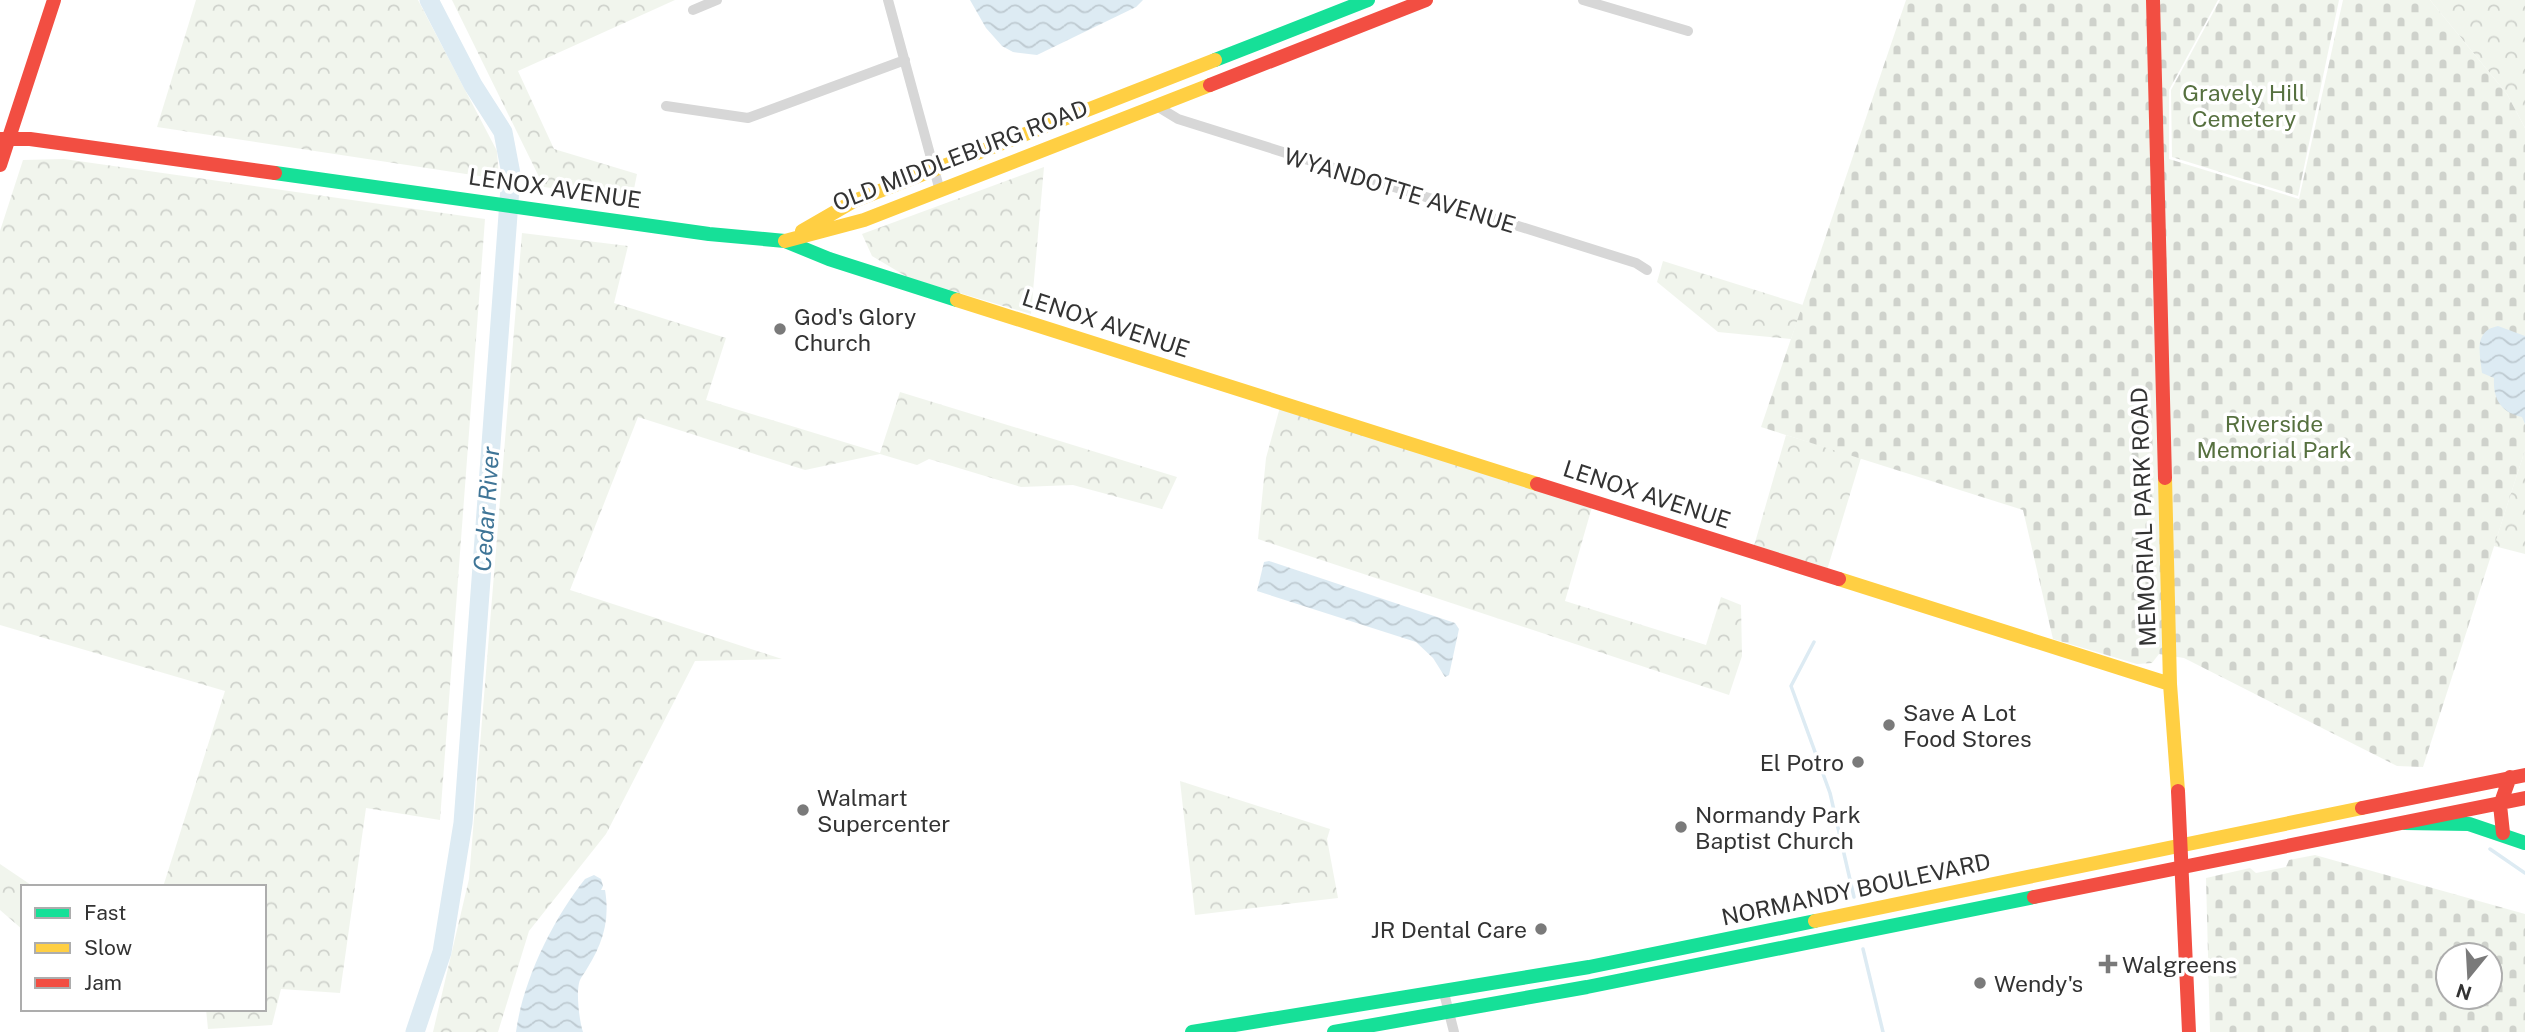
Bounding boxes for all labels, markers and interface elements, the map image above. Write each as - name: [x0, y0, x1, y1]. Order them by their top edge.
- park label: Gravely Hill Cemetery: [2182, 79, 2306, 132]
- street label: OLD MIDDLEBURG ROAD: [829, 94, 1091, 216]
- street label: WYANDOTTE AVENUE: [1281, 142, 1519, 238]
- street label: LENOX AVENUE: [467, 163, 643, 213]
- street label: LENOX AVENUE: [1019, 283, 1193, 363]
- place label: God's Glory Church: [794, 303, 916, 356]
- marker: God's Glory Church: [772, 321, 788, 337]
- street label: MEMORIAL PARK ROAD: [2125, 387, 2161, 647]
- park label: Riverside Memorial Park: [2196, 410, 2352, 463]
- water label: Cedar River: [468, 445, 504, 573]
- street label: LENOX AVENUE: [1560, 454, 1734, 534]
- place label: Save A Lot Food Stores: [1903, 699, 2032, 752]
- marker: Save A Lot Food Stores: [1881, 717, 1897, 733]
- place label: El Potro: [1760, 749, 1844, 776]
- marker: El Potro: [1850, 754, 1866, 770]
- place label: Walmart Supercenter: [817, 784, 950, 837]
- place label: Normandy Park Baptist Church: [1695, 801, 1861, 854]
- marker: Walmart Supercenter: [795, 802, 811, 818]
- marker: Normandy Park Baptist Church: [1673, 819, 1689, 835]
- street label: NORMANDY BOULEVARD: [1719, 847, 1993, 931]
- legend: [21, 885, 266, 1011]
- text: Fast: [84, 900, 126, 925]
- place label: JR Dental Care: [1371, 916, 1527, 943]
- marker: JR Dental Care: [1533, 921, 1549, 937]
- text: Slow: [84, 935, 132, 960]
- north arrow: [2434, 941, 2504, 1011]
- place label: Walgreens: [2122, 951, 2237, 978]
- marker: Walgreens: [2100, 956, 2116, 972]
- text: Jam: [84, 970, 122, 995]
- place label: Wendy's: [1994, 970, 2083, 997]
- marker: Wendy's: [1972, 975, 1988, 991]
- text: N: [2453, 979, 2474, 1005]

